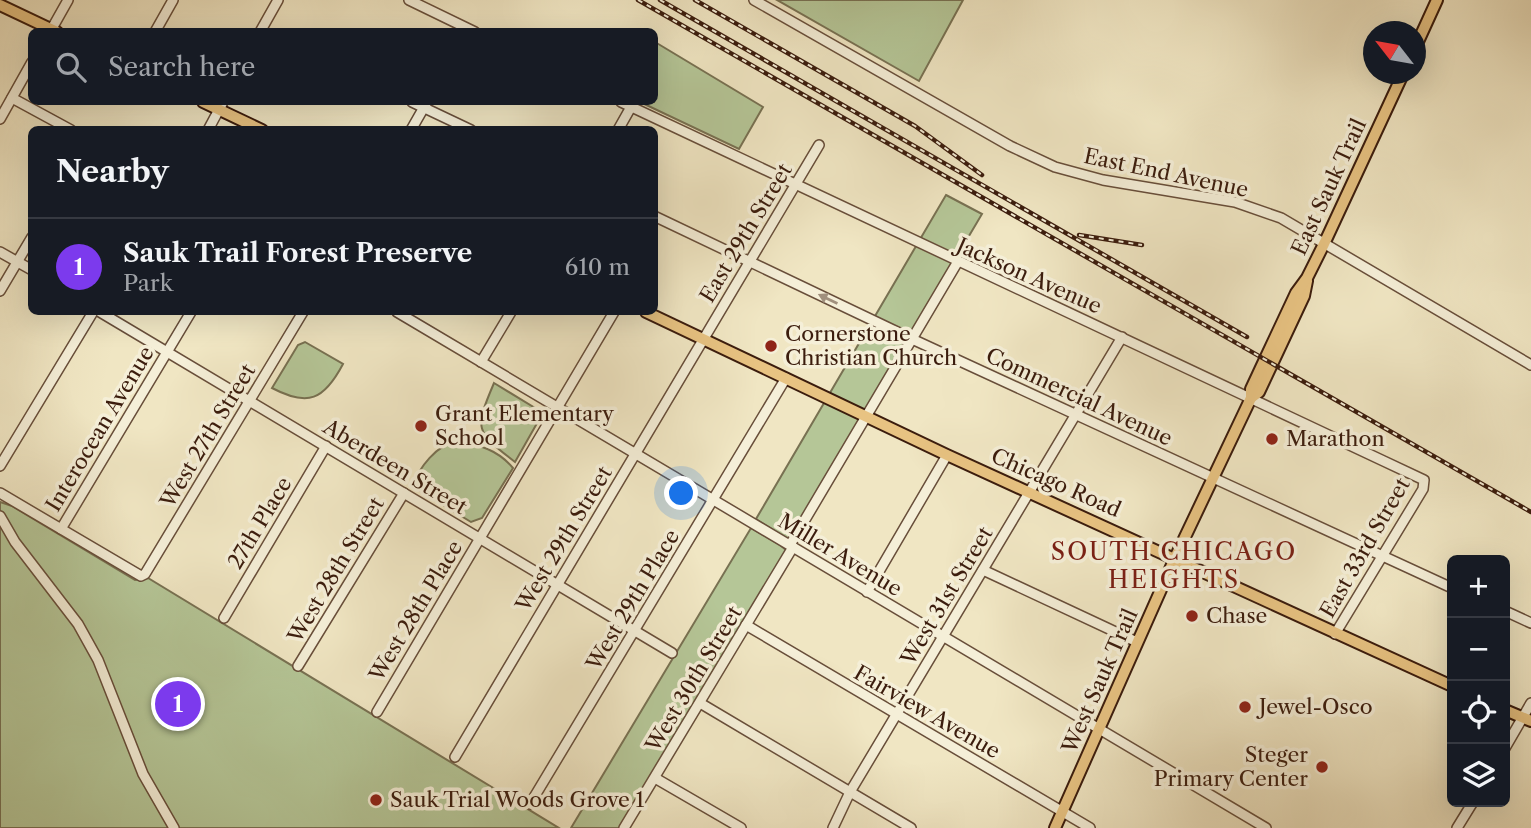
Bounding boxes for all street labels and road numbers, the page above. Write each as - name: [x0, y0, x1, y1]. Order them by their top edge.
- street label: East Sauk Trail: [1286, 115, 1371, 259]
- street label: East End Avenue: [1082, 143, 1251, 202]
- street label: East 29th Street: [694, 158, 797, 307]
- street label: Jackson Avenue: [950, 231, 1106, 319]
- street label: Interocean Avenue: [40, 342, 159, 516]
- street label: Commercial Avenue: [982, 342, 1176, 451]
- street label: West 27th Street: [154, 359, 261, 513]
- street label: Aberdeen Street: [318, 413, 472, 520]
- street label: Chicago Road: [988, 443, 1125, 522]
- street label: West 29th Street: [510, 461, 617, 617]
- street label: 27th Place: [222, 472, 297, 573]
- street label: East 33rd Street: [1314, 473, 1415, 622]
- street label: West 28th Street: [282, 492, 389, 648]
- street label: Miller Avenue: [774, 508, 907, 601]
- street label: West 31st Street: [895, 522, 998, 670]
- street label: West 29th Place: [580, 525, 684, 675]
- street label: West 28th Place: [363, 536, 467, 686]
- street label: West 30th Street: [640, 601, 747, 757]
- street label: West Sauk Trail: [1056, 605, 1143, 758]
- street label: Fairview Avenue: [850, 660, 1005, 764]

